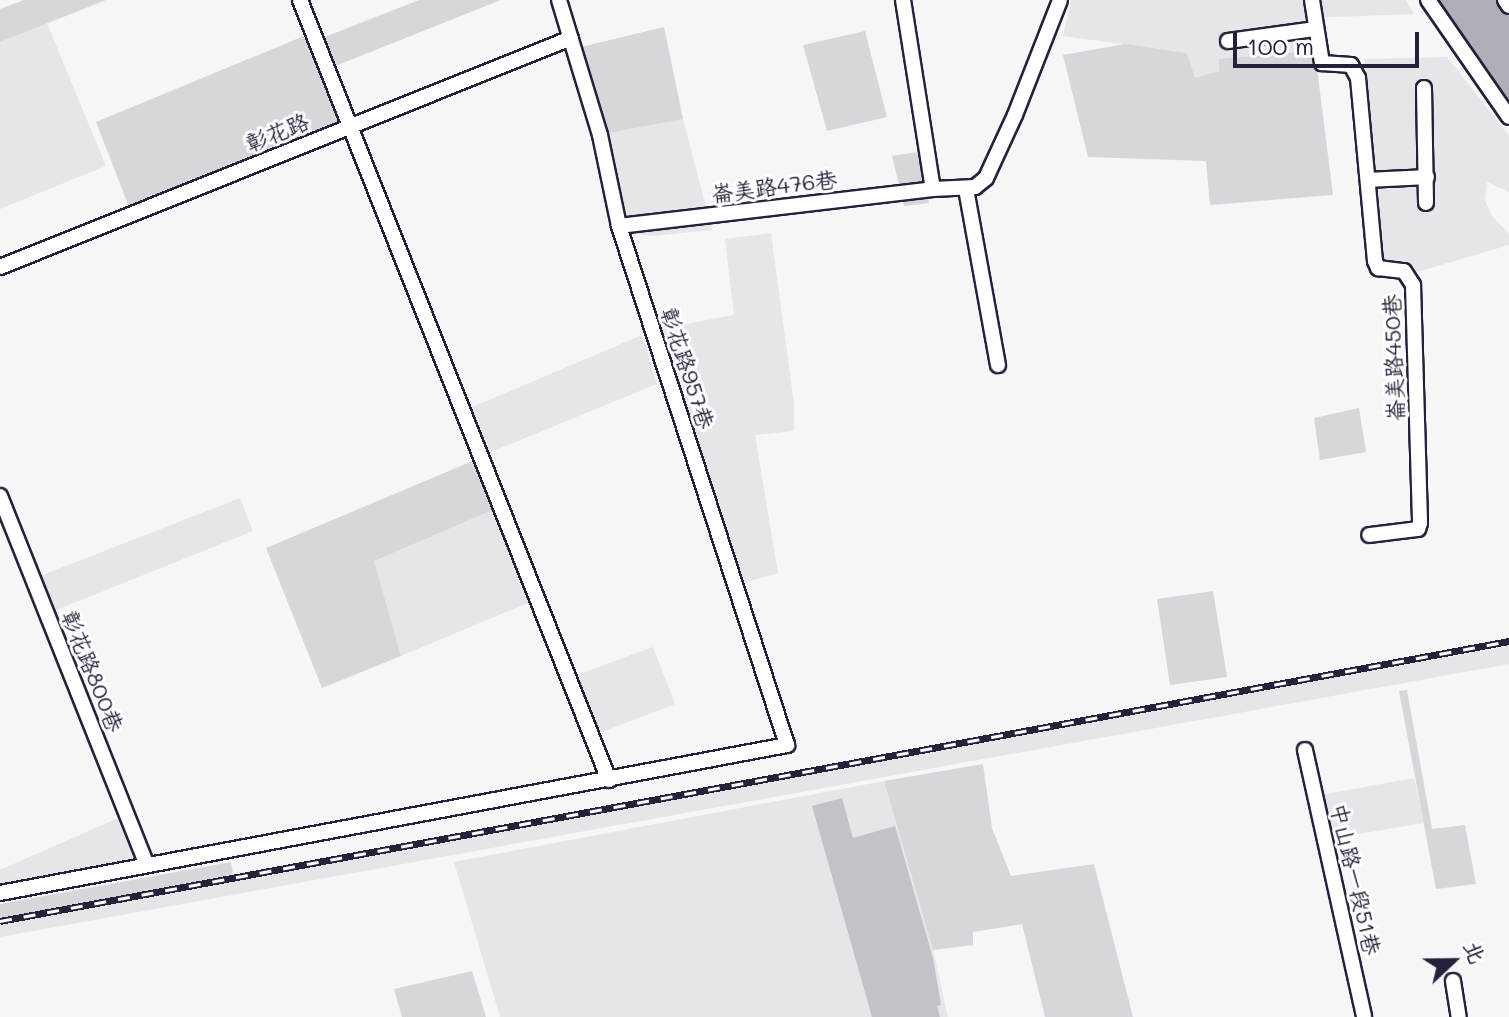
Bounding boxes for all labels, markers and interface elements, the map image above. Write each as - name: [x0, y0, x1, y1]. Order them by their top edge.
- scale bar: [1237, 16, 1423, 66]
- text: 100 m: [1247, 30, 1314, 61]
- street label: 彰花路: [241, 107, 313, 157]
- street label: 崙美路476巷: [710, 165, 838, 207]
- street label: 崙美路450巷: [1378, 294, 1408, 422]
- street label: 彰花路957巷: [656, 304, 720, 432]
- street label: 彰花路800巷: [57, 607, 129, 735]
- street label: 中山路一段51巷: [1326, 801, 1386, 957]
- north arrow: [1413, 921, 1493, 1001]
- text: 北: [1458, 936, 1493, 967]

